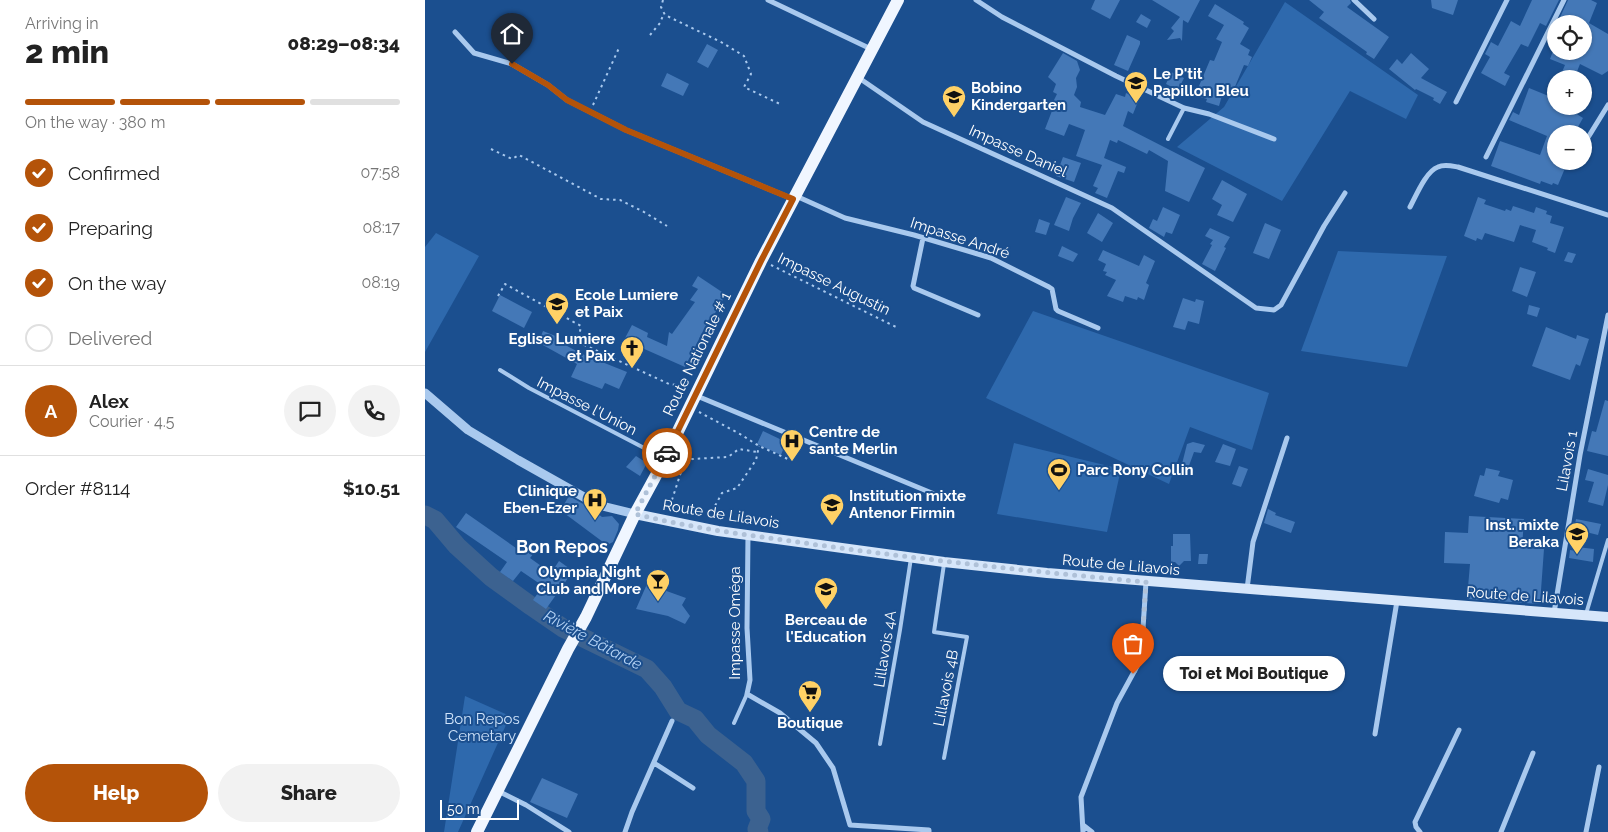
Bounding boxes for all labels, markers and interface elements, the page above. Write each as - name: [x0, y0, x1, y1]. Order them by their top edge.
- pin: [491, 13, 533, 64]
- text: Arriving in: [25, 14, 99, 33]
- map controls: [1547, 15, 1592, 170]
- button: locate: [1547, 15, 1592, 60]
- icon: home: [498, 20, 526, 48]
- text: 08:29–08:34: [288, 32, 400, 54]
- text: 2 min: [25, 33, 109, 70]
- place label: Le P'tit Papillon Bleu: [1153, 65, 1249, 100]
- school or university icon: Le P'tit Papillon Bleu: [1123, 70, 1149, 104]
- button: +: [1547, 70, 1592, 115]
- place label: Bobino Kindergarten: [971, 79, 1066, 114]
- school or university icon: Bobino Kindergarten: [941, 84, 967, 118]
- text: On the way · 380 m: [25, 113, 165, 132]
- street label: Impasse Daniel: [966, 121, 1071, 181]
- button: −: [1547, 125, 1592, 170]
- icon: check: [25, 159, 53, 187]
- text: Confirmed: [68, 162, 160, 184]
- text: 07:58: [361, 163, 400, 182]
- street label: Impasse André: [908, 213, 1012, 263]
- icon: check: [25, 214, 53, 242]
- text: Preparing: [68, 217, 153, 239]
- text: 08:17: [362, 218, 400, 237]
- street label: Impasse Augustin: [775, 249, 893, 319]
- icon: check: [25, 269, 53, 297]
- text: On the way: [68, 272, 167, 294]
- text: 08:19: [361, 273, 400, 292]
- place label: Ecole Lumiere et Paix: [575, 286, 678, 321]
- street label: Route Nationale # 1: [659, 288, 735, 419]
- school or university icon: Ecole Lumiere et Paix: [544, 291, 570, 325]
- text: Delivered: [68, 327, 152, 349]
- place label: Eglise Lumiere et Paix: [509, 330, 615, 365]
- church icon: Eglise Lumiere et Paix: [619, 335, 645, 369]
- street label: Impasse l'Union: [534, 373, 640, 439]
- button: chat: [284, 385, 336, 437]
- button: phone: [348, 385, 400, 437]
- text: Alex: [89, 390, 129, 412]
- text: A: [45, 400, 57, 422]
- text: Courier · 4.5: [89, 412, 174, 431]
- place label: Centre de sante Merlin: [809, 423, 898, 458]
- courier: [642, 428, 692, 478]
- hospital icon: Centre de sante Merlin: [779, 428, 805, 462]
- street label: Lilavois 1: [1553, 429, 1581, 493]
- icon: car: [653, 439, 681, 467]
- sports icon: Parc Rony Collin: [1046, 457, 1072, 491]
- place label: Parc Rony Collin: [1077, 461, 1194, 479]
- text: Order #8114: [25, 477, 130, 499]
- text: $10.51: [343, 477, 400, 499]
- place label: Clinique Eben-Ezer: [503, 482, 577, 517]
- hospital icon: Clinique Eben-Ezer: [582, 487, 608, 521]
- place label: Institution mixte Antenor Firmin: [849, 487, 966, 522]
- school or university icon: Institution mixte Antenor Firmin: [819, 492, 845, 526]
- street label: Route de Lilavois: [661, 496, 781, 532]
- place label: Inst. mixte Beraka: [1485, 516, 1559, 551]
- school or university icon: Inst. mixte Beraka: [1564, 521, 1590, 555]
- district label: Bon Repos: [516, 536, 608, 557]
- street label: Route de Lilavois: [1061, 551, 1181, 579]
- place label: Olympia Night Club and More: [536, 563, 641, 598]
- street label: Impasse Oméga: [726, 566, 744, 680]
- bar icon: Olympia Night Club and More: [645, 568, 671, 602]
- school or university icon: Berceau de l'Education: [813, 576, 839, 610]
- street label: Route de Lilavois: [1465, 583, 1585, 609]
- water label: Rivière Bâtarde: [541, 606, 646, 674]
- street label: Lillavois 4A: [870, 609, 900, 689]
- place label: Berceau de l'Education: [785, 611, 867, 646]
- pin: [1112, 623, 1154, 674]
- icon: bag: [1119, 630, 1147, 658]
- street label: Lillavois 4B: [930, 648, 962, 728]
- callout: Toi et Moi Boutique: [1163, 656, 1345, 692]
- text: Toi et Moi Boutique: [1180, 664, 1328, 683]
- supermarket icon: Boutique: [797, 679, 823, 713]
- park label: Bon Repos Cemetary: [444, 710, 520, 745]
- place label: Boutique: [777, 714, 843, 732]
- button: Help: [25, 764, 208, 822]
- button: Share: [218, 764, 400, 822]
- scale bar: [440, 797, 519, 820]
- text: 50 m: [447, 801, 480, 817]

